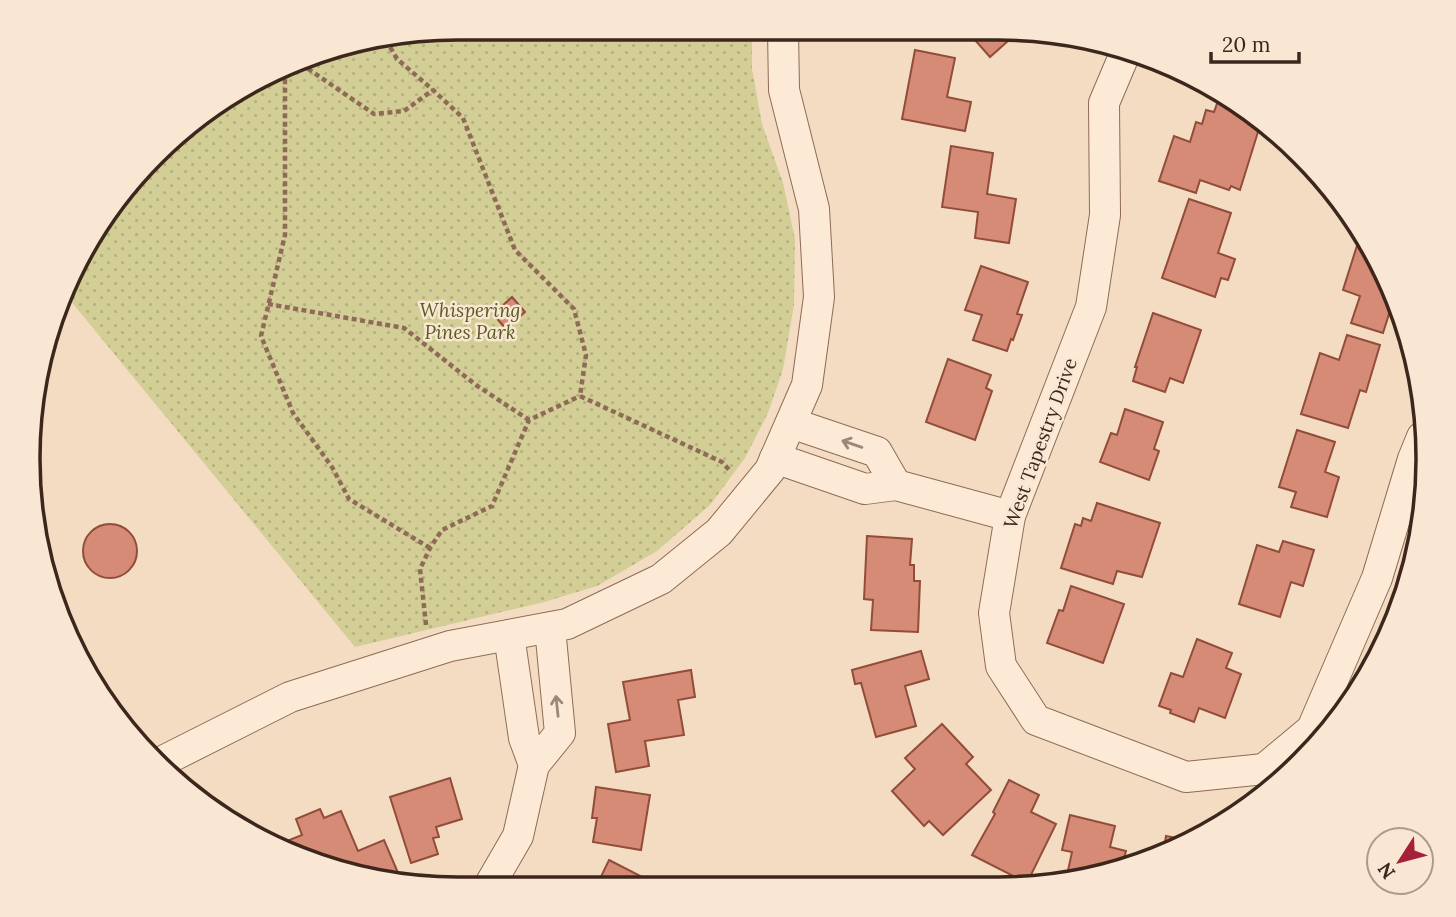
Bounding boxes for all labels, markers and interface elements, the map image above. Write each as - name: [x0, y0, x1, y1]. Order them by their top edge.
- scale bar: [1211, 21, 1298, 65]
- text: 20 m: [1222, 31, 1271, 58]
- park label: Whispering Pines Park: [420, 298, 520, 344]
- street label: West Tapestry Drive: [998, 354, 1082, 532]
- one-way arrow: [841, 437, 863, 449]
- one-way arrow: [550, 695, 563, 718]
- north arrow: [1365, 826, 1435, 896]
- text: N: [1372, 858, 1400, 884]

